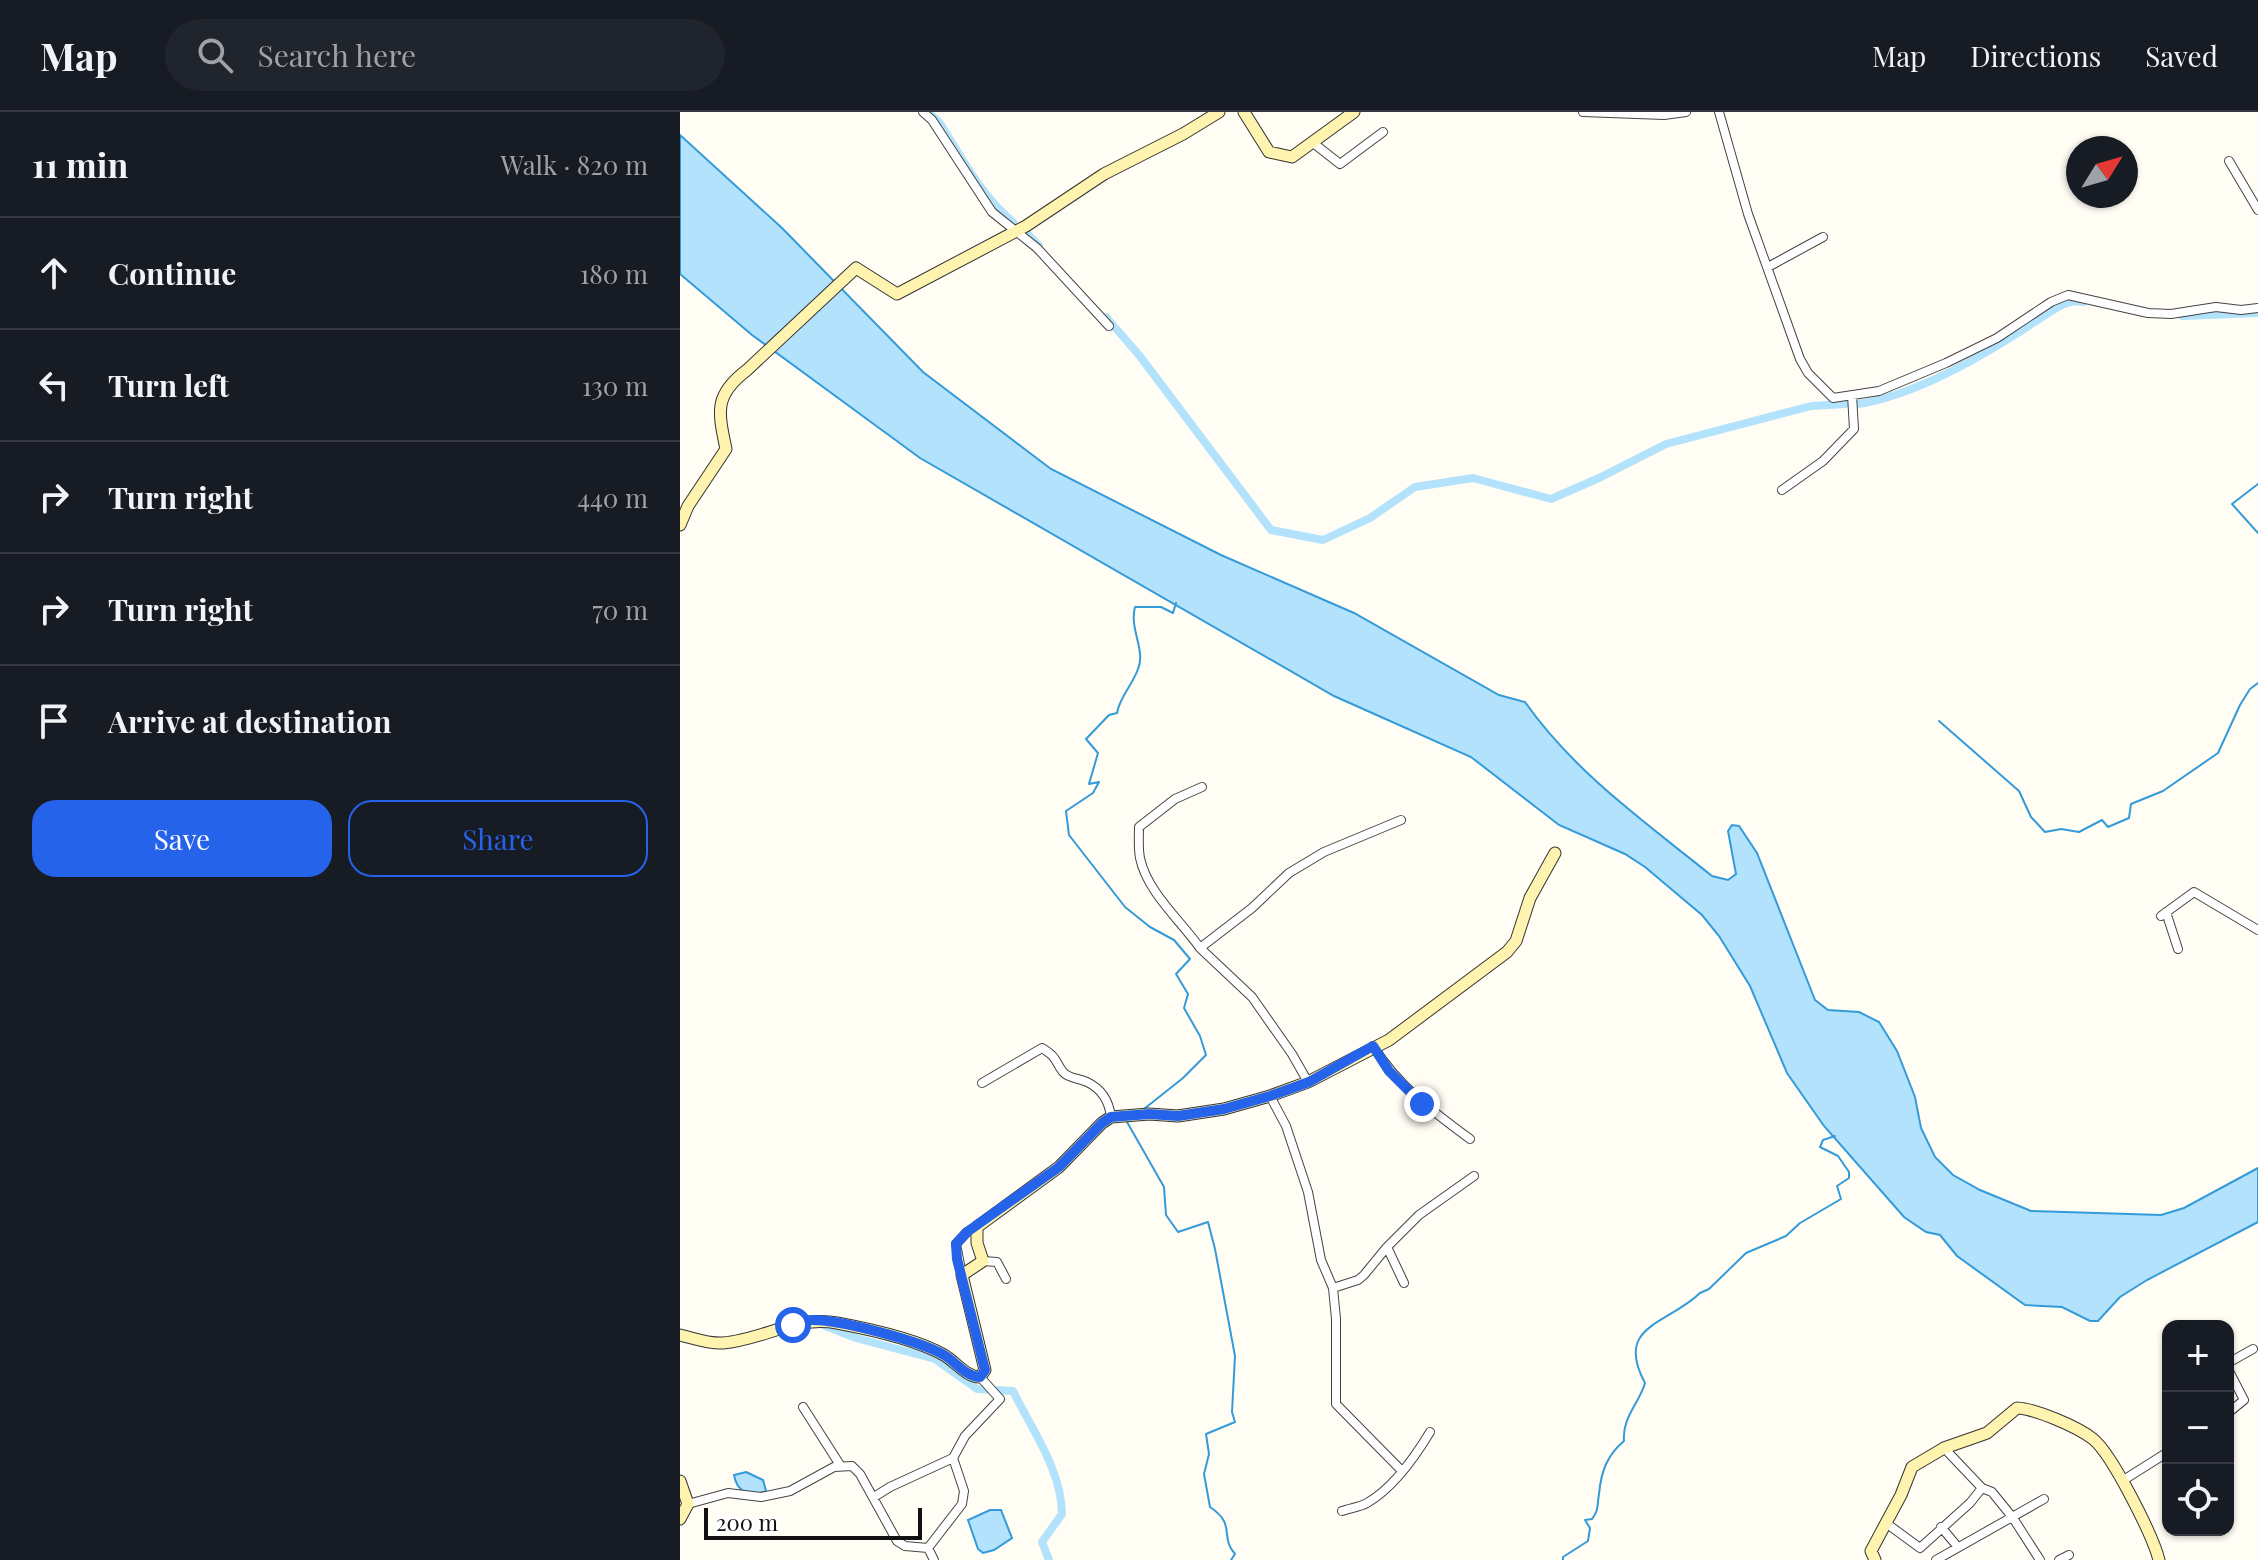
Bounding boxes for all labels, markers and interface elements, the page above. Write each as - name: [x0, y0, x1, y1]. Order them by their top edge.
- search box: [165, 19, 725, 91]
- text: Map: [40, 30, 117, 81]
- icon: search: [193, 33, 237, 77]
- text: Search here: [257, 35, 416, 75]
- text: Map: [1872, 37, 1926, 74]
- text: Directions: [1970, 37, 2101, 74]
- text: Saved: [2145, 37, 2218, 74]
- north arrow: [2066, 136, 2138, 208]
- text: 11 min: [32, 141, 128, 187]
- text: Walk · 820 m: [500, 147, 648, 182]
- icon: ahead: [32, 251, 76, 295]
- text: Continue: [108, 253, 236, 293]
- text: 180 m: [580, 256, 648, 291]
- icon: left: [32, 363, 76, 407]
- text: Turn left: [108, 365, 229, 405]
- text: 130 m: [582, 368, 648, 403]
- icon: right: [32, 475, 76, 519]
- text: Turn right: [108, 477, 253, 517]
- text: 440 m: [577, 480, 648, 515]
- icon: right: [32, 587, 76, 631]
- text: Turn right: [108, 589, 253, 629]
- text: 70 m: [592, 592, 648, 627]
- icon: arrive: [32, 699, 76, 743]
- text: Arrive at destination: [108, 701, 391, 741]
- button: Save: [32, 800, 332, 877]
- button: Share: [348, 800, 648, 877]
- route end: [1404, 1086, 1440, 1122]
- route start: [775, 1307, 811, 1343]
- map controls: [2162, 1320, 2234, 1536]
- button: +: [2162, 1320, 2234, 1392]
- button: −: [2162, 1392, 2234, 1464]
- button: locate: [2162, 1464, 2234, 1536]
- scale bar: [704, 1504, 922, 1540]
- text: 200 m: [716, 1507, 778, 1537]

